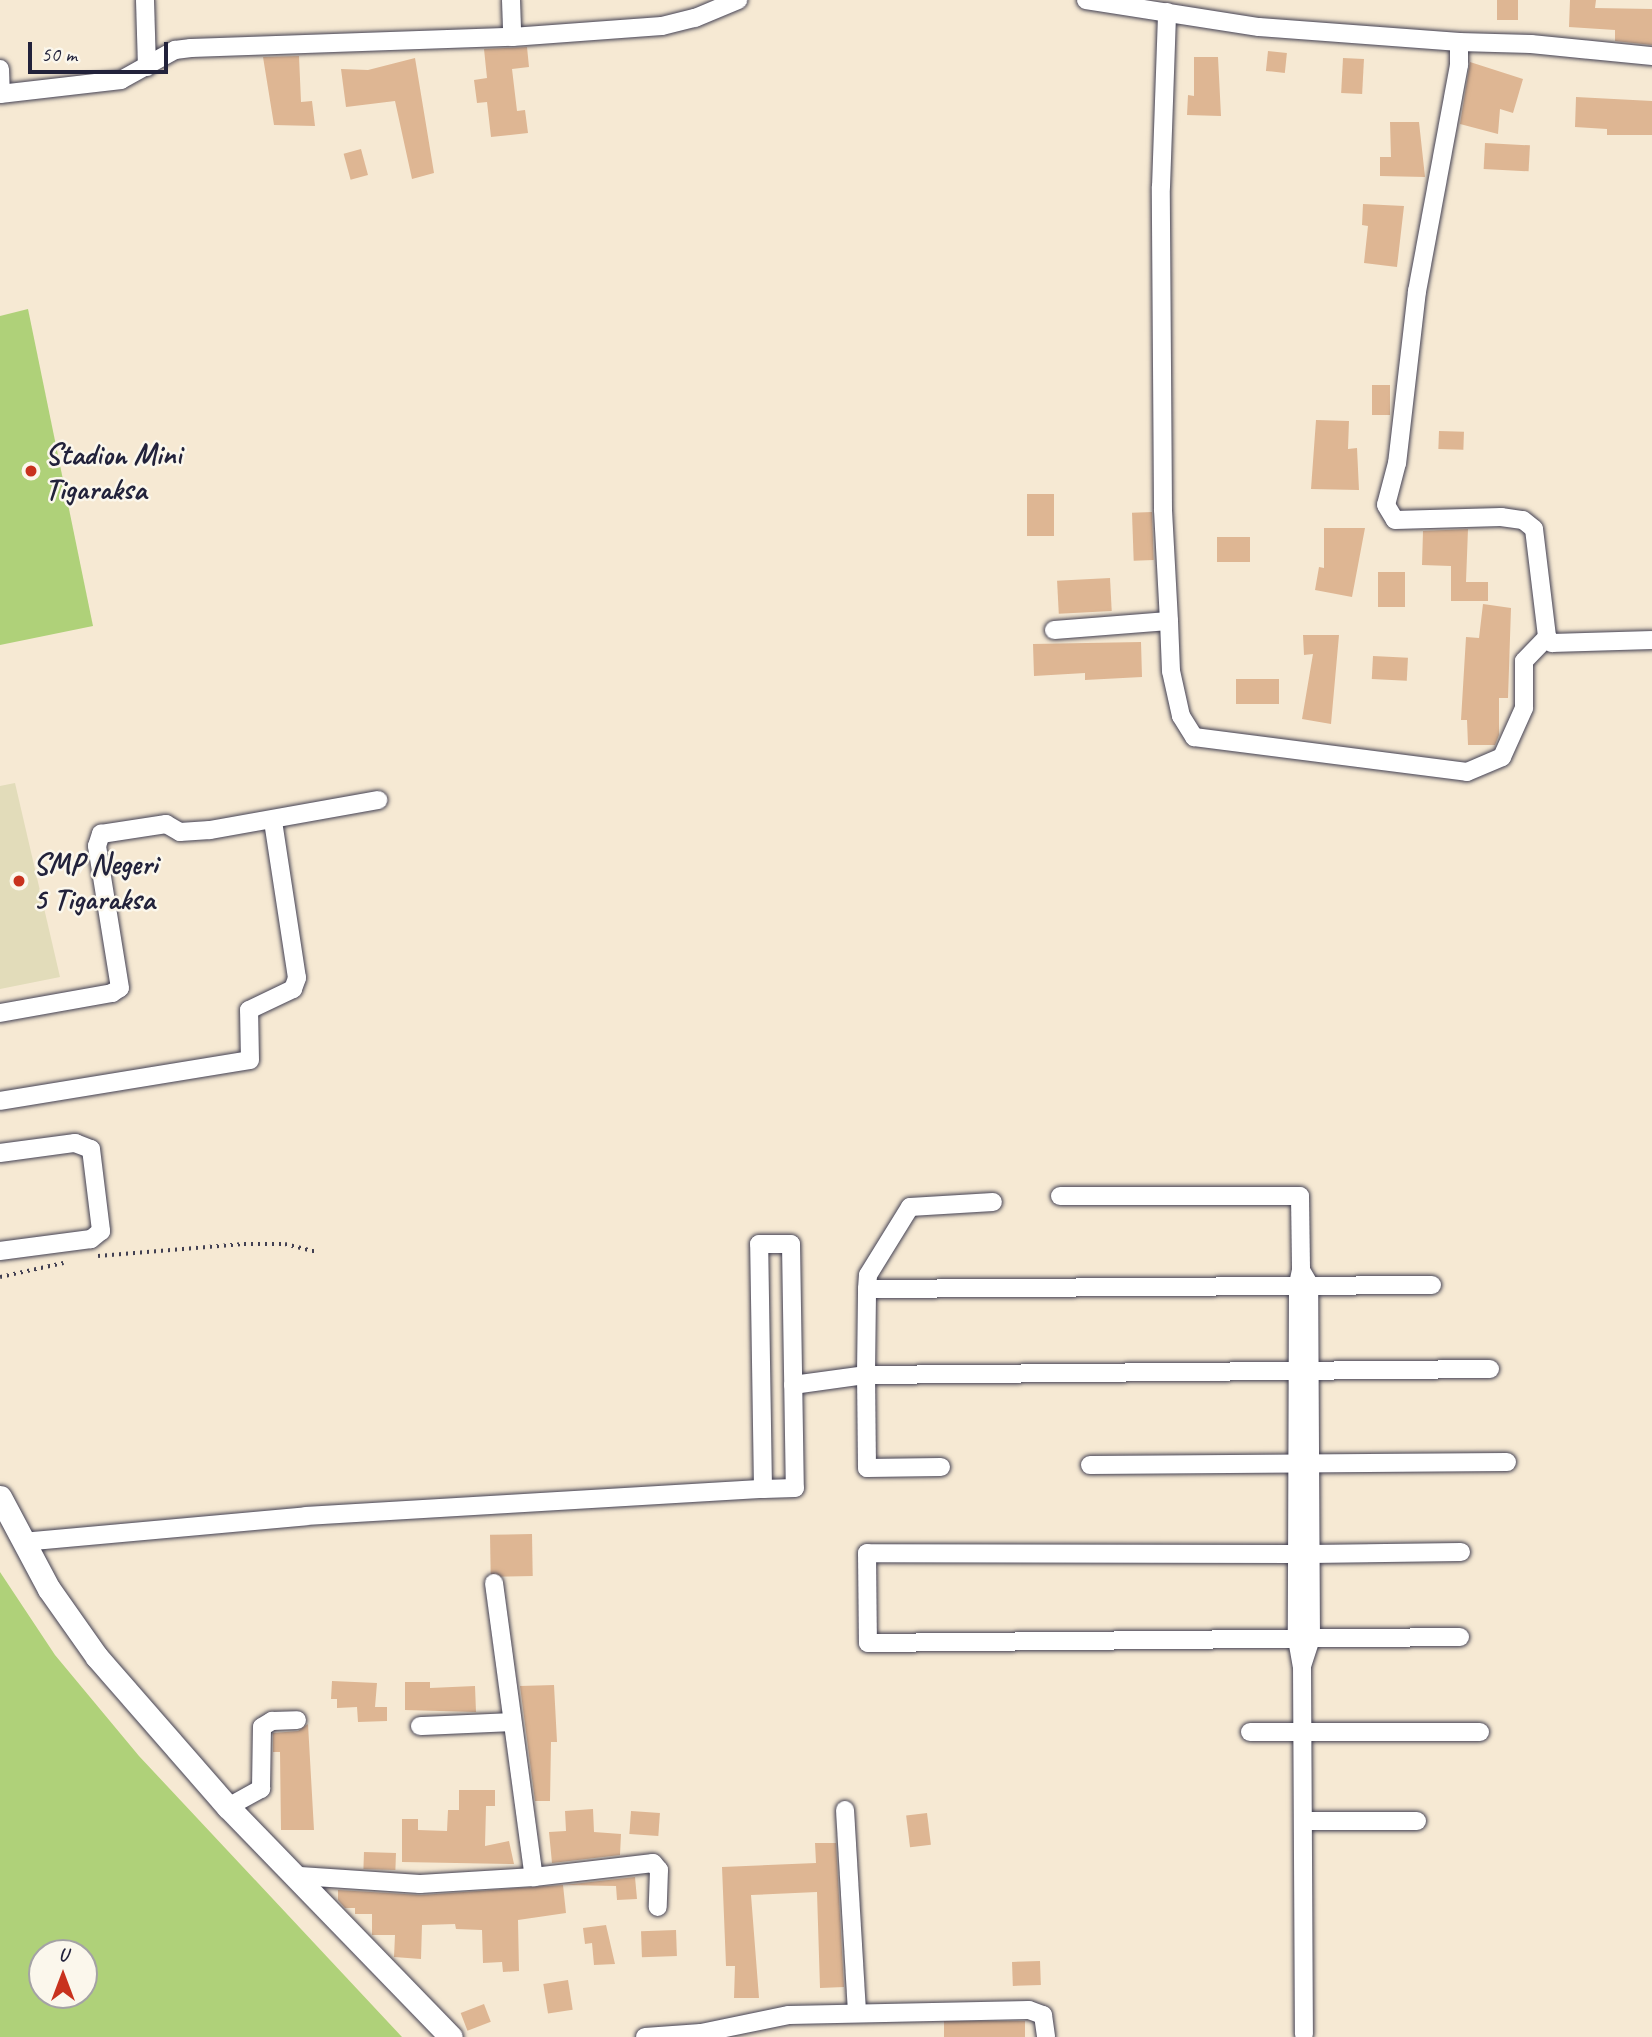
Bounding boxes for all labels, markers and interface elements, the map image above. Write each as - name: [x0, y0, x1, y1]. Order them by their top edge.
- scale bar: [32, 28, 172, 72]
- text: 50 m: [41, 41, 77, 67]
- place label: Stadion Mini Tigaraksa: [45, 436, 181, 506]
- marker: Stadion Mini Tigaraksa: [23, 463, 39, 479]
- place label: SMP Negeri 5 Tigaraksa: [33, 846, 157, 916]
- marker: SMP Negeri 5 Tigaraksa: [11, 873, 27, 889]
- north arrow: [28, 1939, 98, 2009]
- text: U: [58, 1943, 68, 1967]

